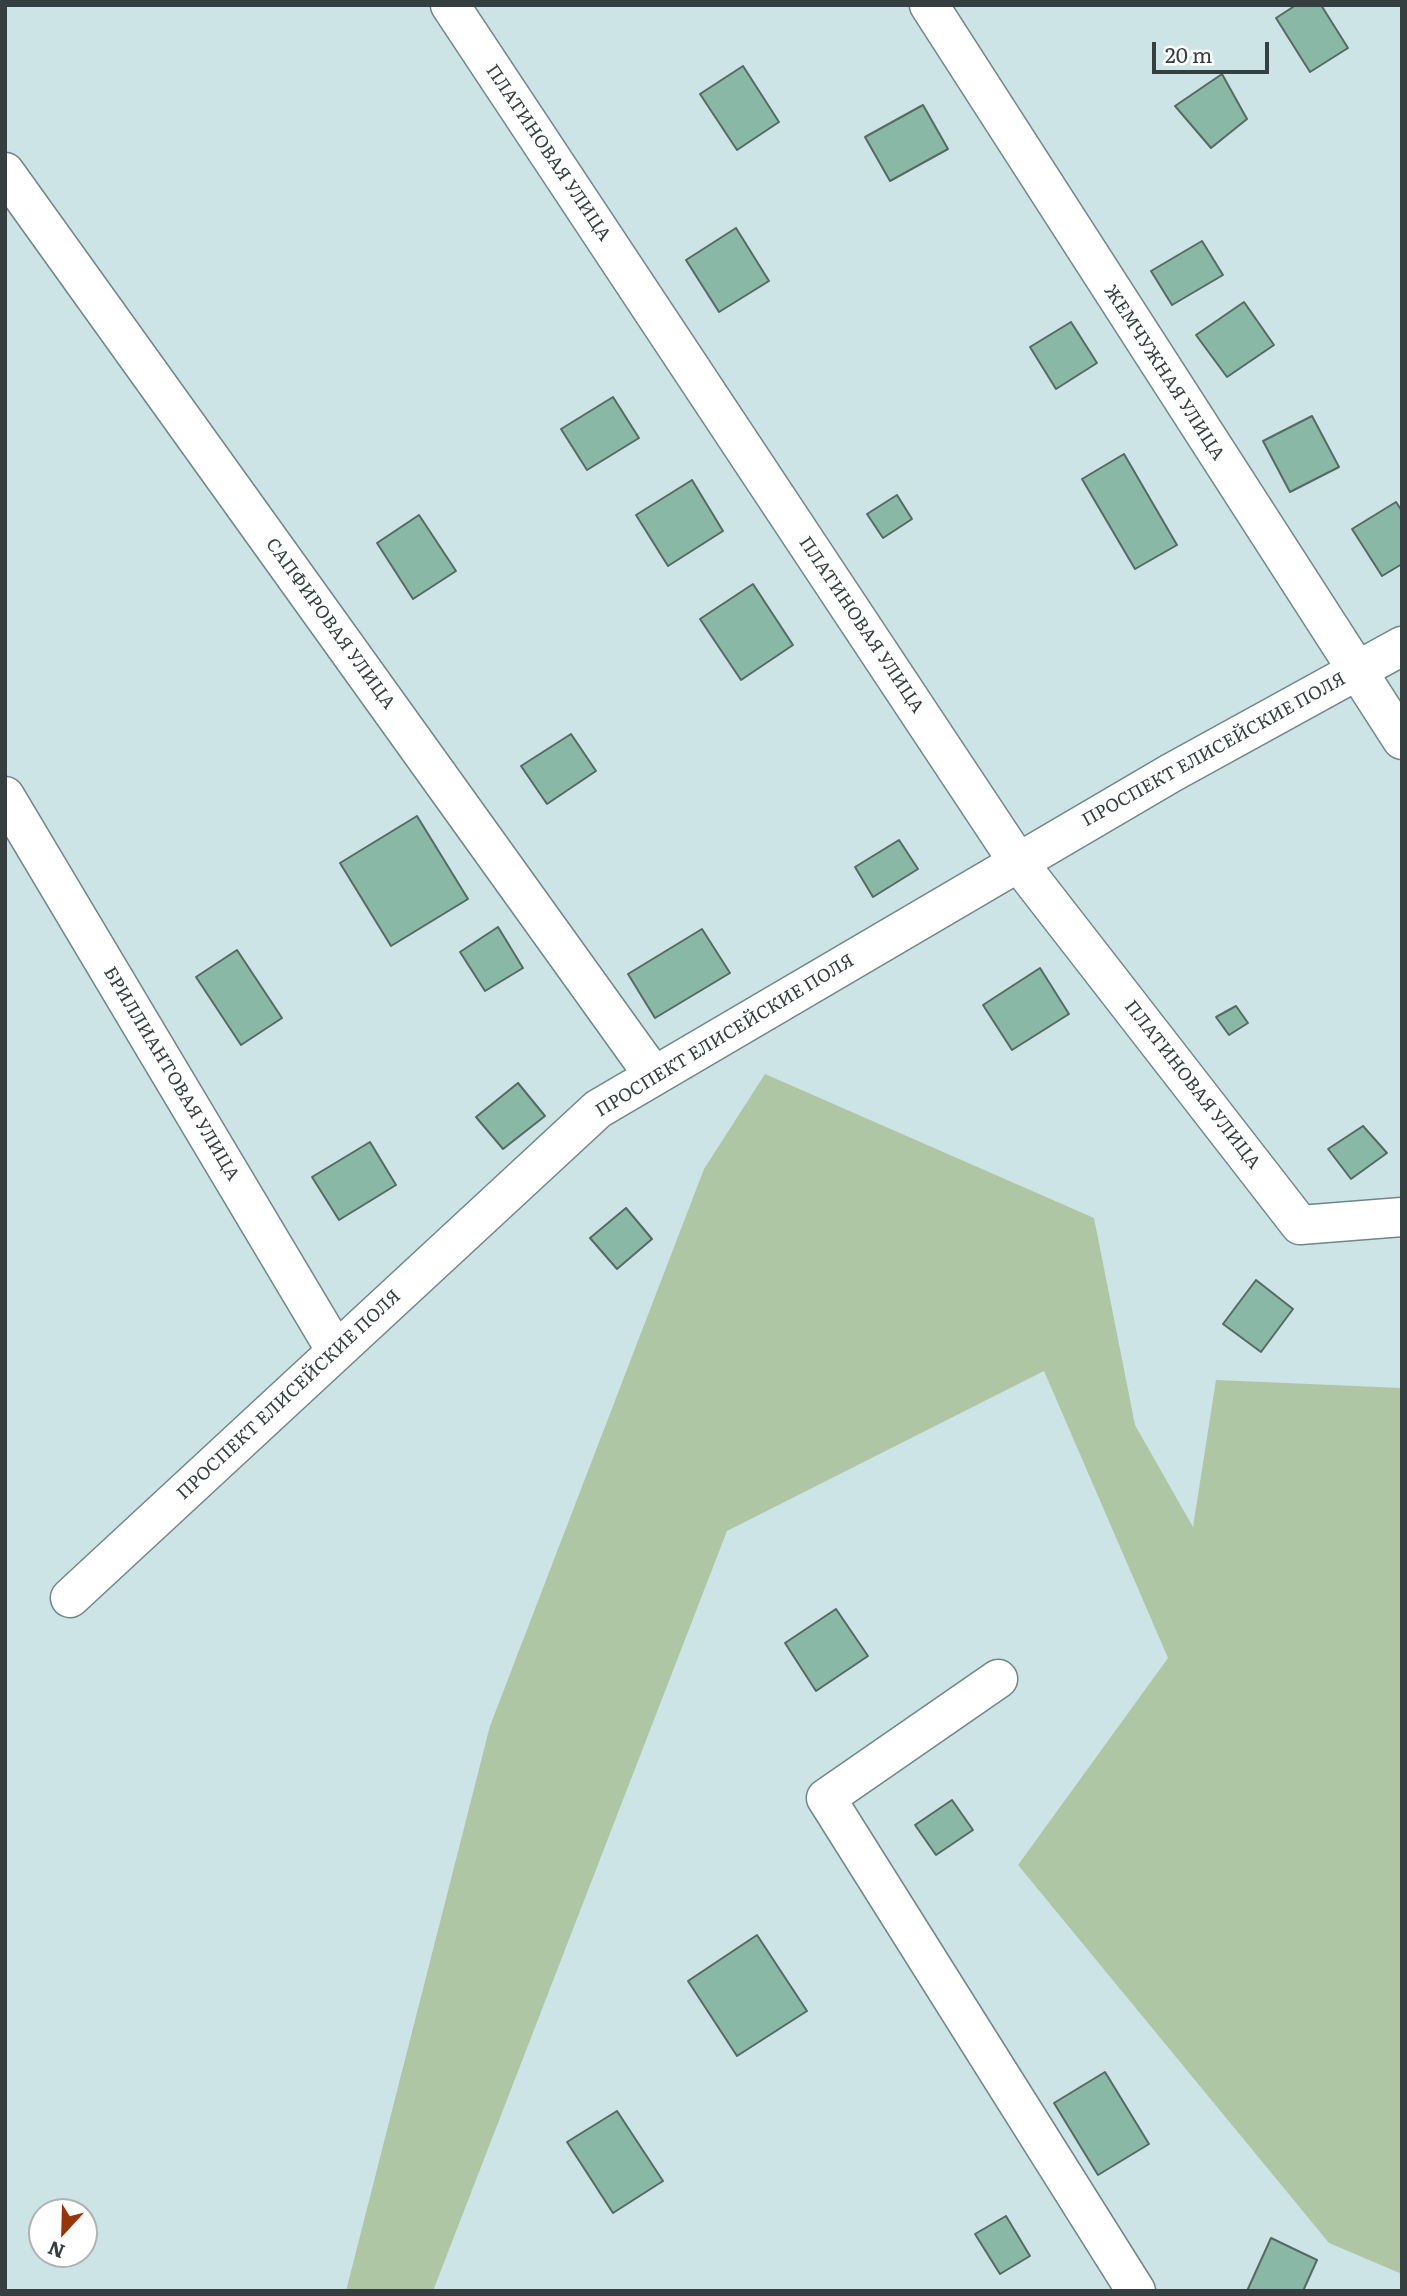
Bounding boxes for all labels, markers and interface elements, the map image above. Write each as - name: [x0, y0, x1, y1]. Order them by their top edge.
- scale bar: [1155, 28, 1272, 72]
- text: 20 m: [1165, 38, 1212, 69]
- street label: ПЛАТИНОВАЯ УЛИЦА: [481, 61, 615, 245]
- street label: ЖЕМЧУЖНАЯ УЛИЦА: [1099, 281, 1229, 465]
- street label: ПЛАТИНОВАЯ УЛИЦА: [794, 533, 928, 717]
- street label: САПФИРОВАЯ УЛИЦА: [261, 534, 399, 714]
- street label: ПРОСПЕКТ ЕЛИСЕЙСКИЕ ПОЛЯ: [1078, 668, 1350, 832]
- street label: ПРОСПЕКТ ЕЛИСЕЙСКИЕ ПОЛЯ: [592, 950, 858, 1122]
- street label: БРИЛЛИАНТОВАЯ УЛИЦА: [98, 963, 244, 1185]
- street label: ПЛАТИНОВАЯ УЛИЦА: [1119, 996, 1265, 1174]
- street label: ПРОСПЕКТ ЕЛИСЕЙСКИЕ ПОЛЯ: [173, 1285, 405, 1505]
- north arrow: [28, 2198, 98, 2268]
- text: N: [43, 2235, 69, 2267]

